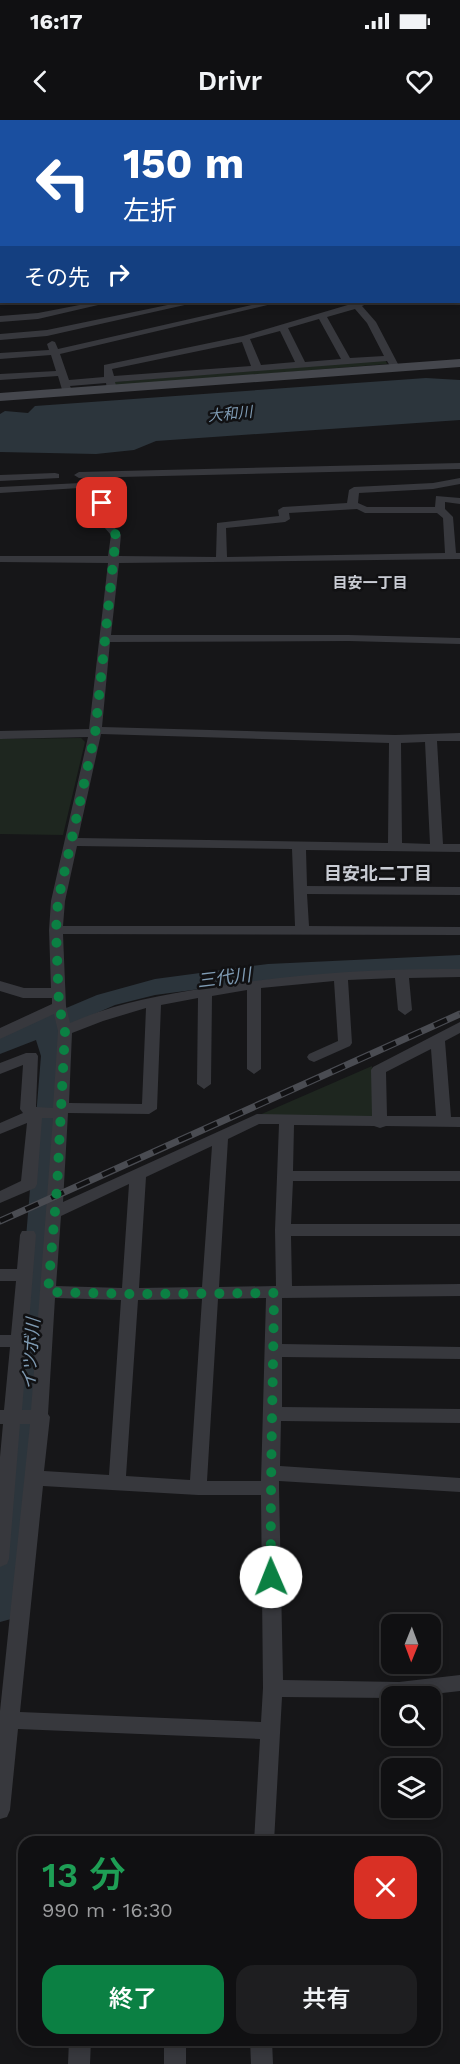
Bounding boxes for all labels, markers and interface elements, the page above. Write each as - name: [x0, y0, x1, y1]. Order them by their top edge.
- text: 16:17: [30, 9, 83, 34]
- icon: back: [24, 65, 57, 98]
- text: Drivr: [198, 65, 262, 97]
- icon: heart: [403, 65, 436, 98]
- text: 150 m: [123, 139, 244, 188]
- icon: left: [24, 144, 102, 222]
- text: 左折: [123, 195, 177, 227]
- icon: right: [102, 258, 135, 291]
- text: その先: [24, 265, 90, 290]
- water label: 大和川: [207, 402, 255, 425]
- pin: [76, 477, 127, 528]
- icon: arrive: [85, 486, 118, 519]
- district label: 目安一丁目: [332, 574, 408, 592]
- district label: 目安北二丁目: [324, 863, 432, 884]
- water label: 三代川: [196, 964, 254, 991]
- water label: イツボ川: [18, 1315, 44, 1391]
- position arrow: [239, 1545, 303, 1609]
- north arrow: [381, 1614, 441, 1674]
- map controls: [381, 1614, 441, 1818]
- button: search: [381, 1686, 441, 1746]
- button: layers: [381, 1758, 441, 1818]
- text: 13 分: [42, 1854, 125, 1896]
- button: close: [354, 1856, 417, 1919]
- text: 990 m · 16:30: [42, 1898, 173, 1922]
- button: 終了: [42, 1965, 224, 2034]
- button: 共有: [236, 1965, 417, 2034]

